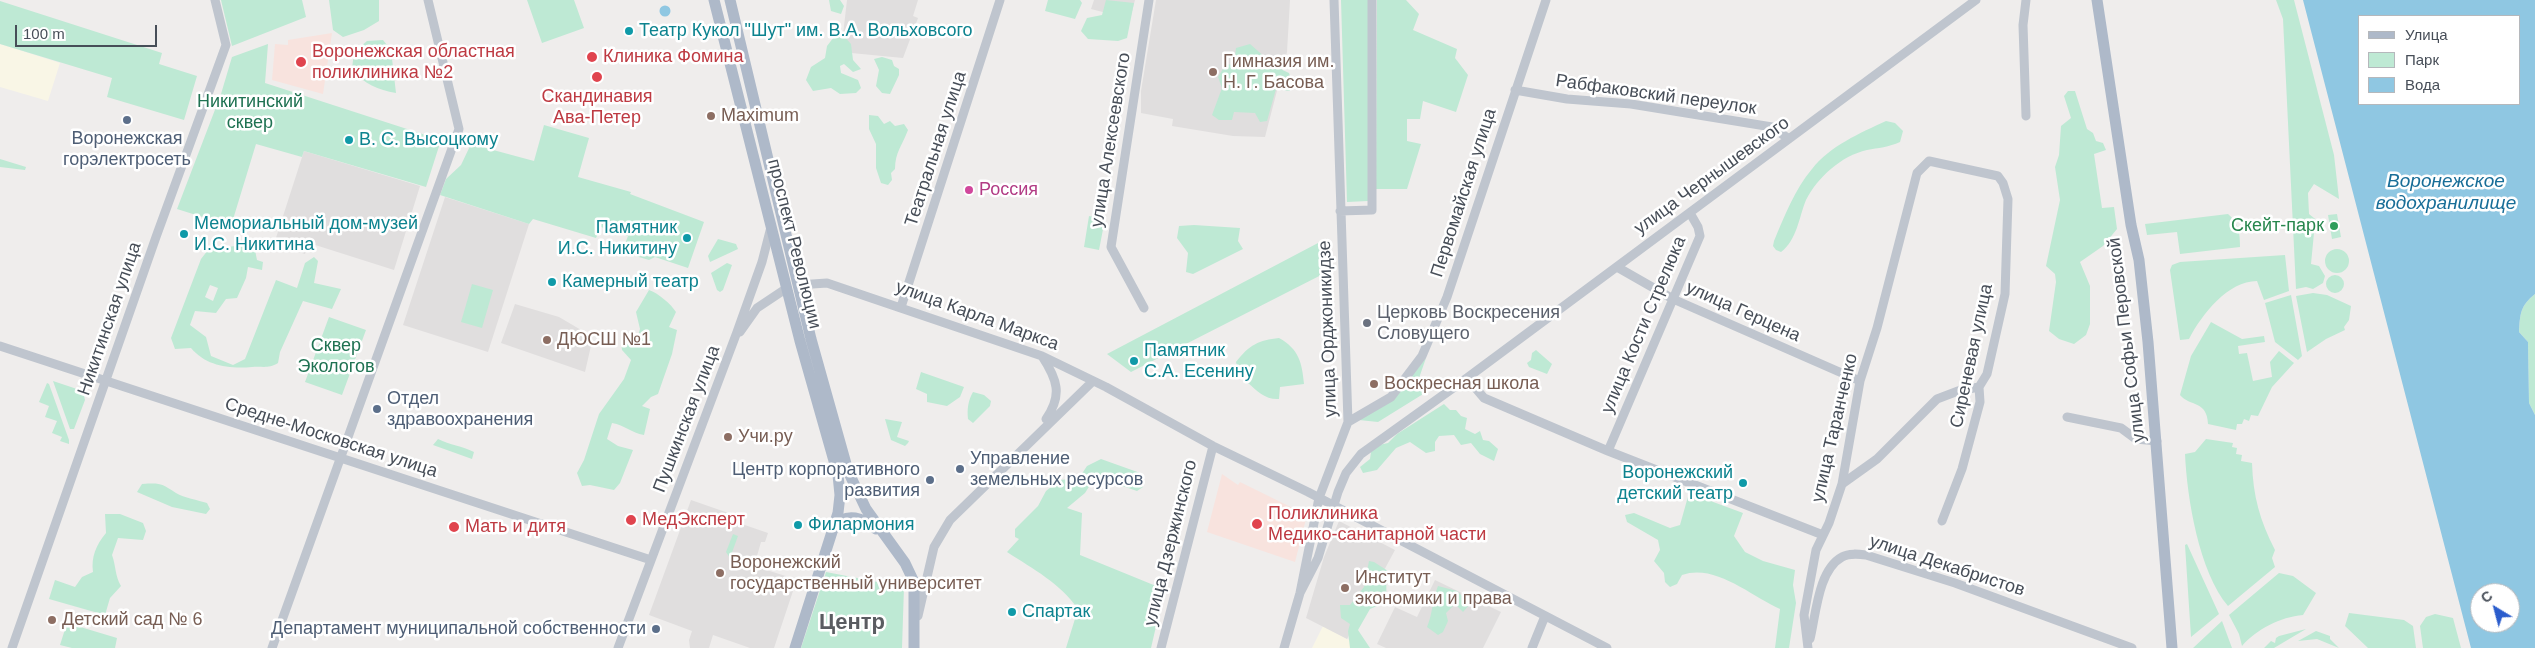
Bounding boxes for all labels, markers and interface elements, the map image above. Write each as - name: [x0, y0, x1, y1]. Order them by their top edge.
- scale bar: [18, 15, 160, 47]
- legend: [2358, 15, 2520, 105]
- place label: Театр Кукол "Шут" им. В.А. Вольховсого: [639, 20, 973, 42]
- text: 100 m: [23, 25, 65, 42]
- marker: Театр Кукол "Шут" им. В.А. Вольховсого: [623, 25, 635, 37]
- text: Улица: [2405, 26, 2448, 43]
- place label: Воронежская областная поликлиника №2: [312, 41, 515, 84]
- place label: Клиника Фомина: [603, 46, 743, 68]
- marker: Клиника Фомина: [585, 50, 599, 64]
- street label: улица Алексеевского: [1087, 51, 1135, 229]
- place label: Гимназия им. Н. Г. Басова: [1223, 51, 1334, 94]
- text: Парк: [2405, 51, 2439, 68]
- marker: Воронежская областная поликлиника №2: [294, 55, 308, 69]
- marker: Гимназия им. Н. Г. Басова: [1207, 66, 1219, 78]
- street label: Театральная улица: [901, 69, 971, 229]
- marker: Скандинавия Ава-Петер: [590, 70, 604, 84]
- street label: Рабфаковский переулок: [1554, 70, 1758, 120]
- text: Вода: [2405, 76, 2440, 93]
- place label: Скандинавия Ава-Петер: [541, 86, 653, 128]
- park label: Никитинский сквер: [197, 91, 303, 134]
- place label: Maximum: [721, 105, 799, 127]
- street label: Первомайская улица: [1426, 106, 1502, 280]
- marker: Maximum: [705, 110, 717, 122]
- street label: улица Чернышевского: [1630, 112, 1794, 240]
- marker: Воронежская горэлектросеть: [121, 114, 133, 126]
- place label: Воронежская горэлектросеть: [63, 128, 191, 170]
- place label: В. С. Высоцкому: [359, 129, 498, 151]
- marker: В. С. Высоцкому: [343, 134, 355, 146]
- street label: проспект Революции: [762, 157, 826, 331]
- water label: Воронежское водохранилище: [2376, 171, 2516, 215]
- place label: Россия: [979, 179, 1038, 201]
- marker: Россия: [963, 184, 975, 196]
- place label: Мемориальный дом-музей И.С. Никитина: [194, 213, 418, 255]
- place label: Скейт-парк: [2231, 215, 2324, 237]
- place label: Памятник И.С. Никитину: [558, 217, 677, 260]
- marker: Скейт-парк: [2328, 220, 2340, 232]
- marker: Мемориальный дом-музей И.С. Никитина: [178, 228, 190, 240]
- marker: Памятник И.С. Никитину: [681, 232, 693, 244]
- street label: улица Кости Стрелюка: [1597, 233, 1691, 417]
- street label: улица Софьи Перовской: [2104, 236, 2150, 444]
- street label: Никитинская улица: [74, 239, 146, 399]
- street label: улица Орджоникидзе: [1314, 240, 1342, 418]
- place label: Камерный театр: [562, 271, 699, 293]
- marker: Камерный театр: [546, 276, 558, 288]
- street label: улица Карла Маркса: [892, 276, 1062, 356]
- street label: улица Герцена: [1682, 277, 1804, 347]
- street label: Сиреневая улица: [1946, 282, 1998, 430]
- place label: Церковь Воскресения Словущего: [1377, 302, 1560, 344]
- marker: Церковь Воскресения Словущего: [1361, 317, 1373, 329]
- place label: ДЮСШ №1: [557, 329, 651, 351]
- marker: ДЮСШ №1: [541, 334, 553, 346]
- park label: Сквер Экологов: [297, 335, 375, 378]
- place label: Памятник С.А. Есенину: [1144, 340, 1254, 382]
- street label: Пушкинская улица: [649, 342, 725, 496]
- street label: улица Таранченко: [1807, 351, 1863, 505]
- marker: Памятник С.А. Есенину: [1128, 355, 1140, 367]
- place label: Воскресная школа: [1384, 373, 1539, 395]
- marker: Воскресная школа: [1368, 378, 1380, 390]
- place label: Отдел здравоохранения: [387, 388, 533, 430]
- street label: Средне-Московская улица: [222, 393, 440, 483]
- marker: Отдел здравоохранения: [371, 403, 383, 415]
- place label: Учи.ру: [738, 426, 793, 448]
- marker: Учи.ру: [722, 431, 734, 443]
- place label: Управление земельных ресурсов: [970, 448, 1143, 490]
- street label: улица Дзержинского: [1140, 458, 1202, 628]
- place label: Центр корпоративного развития: [732, 459, 920, 502]
- place label: Воронежский детский театр: [1617, 462, 1733, 504]
- marker: Управление земельных ресурсов: [954, 463, 966, 475]
- marker: Центр корпоративного развития: [924, 474, 936, 486]
- marker: Воронежский детский театр: [1737, 477, 1749, 489]
- place label: Поликлиника Медико-санитарной части: [1268, 503, 1486, 546]
- place label: МедЭксперт: [642, 509, 745, 531]
- marker: МедЭксперт: [624, 513, 638, 527]
- place label: Филармония: [808, 514, 914, 536]
- place label: Мать и дитя: [465, 516, 566, 538]
- marker: Поликлиника Медико-санитарной части: [1250, 517, 1264, 531]
- marker: Филармония: [792, 519, 804, 531]
- marker: Мать и дитя: [447, 520, 461, 534]
- street label: улица Декабристов: [1867, 531, 2027, 601]
- place label: Воронежский государственный университет: [730, 552, 982, 594]
- marker: Воронежский государственный университет: [714, 567, 726, 579]
- place label: Институт экономики и права: [1355, 567, 1512, 610]
- marker: Институт экономики и права: [1339, 582, 1351, 594]
- north arrow: [2470, 583, 2520, 633]
- text: С: [2478, 587, 2495, 606]
- place label: Спартак: [1022, 601, 1090, 623]
- marker: Спартак: [1006, 606, 1018, 618]
- place label: Детский сад № 6: [62, 609, 202, 631]
- district label: Центр: [819, 610, 885, 636]
- marker: Детский сад № 6: [46, 614, 58, 626]
- place label: Департамент муниципальной собственности: [271, 618, 646, 640]
- marker: Департамент муниципальной собственности: [650, 623, 662, 635]

